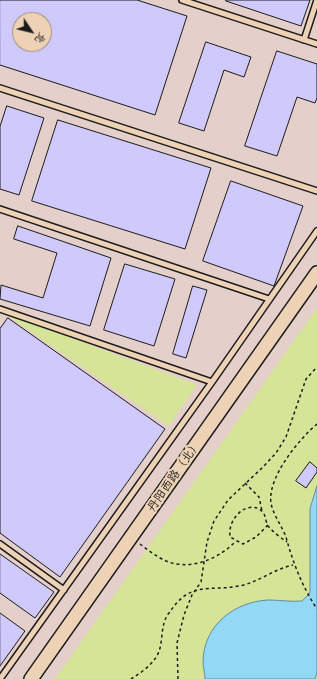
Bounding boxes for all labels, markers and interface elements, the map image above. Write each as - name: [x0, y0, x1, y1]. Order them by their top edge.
- north arrow: [12, 12, 52, 52]
- text: 北: [32, 30, 51, 47]
- street label: 丹阳西路（北）: [144, 437, 204, 515]

